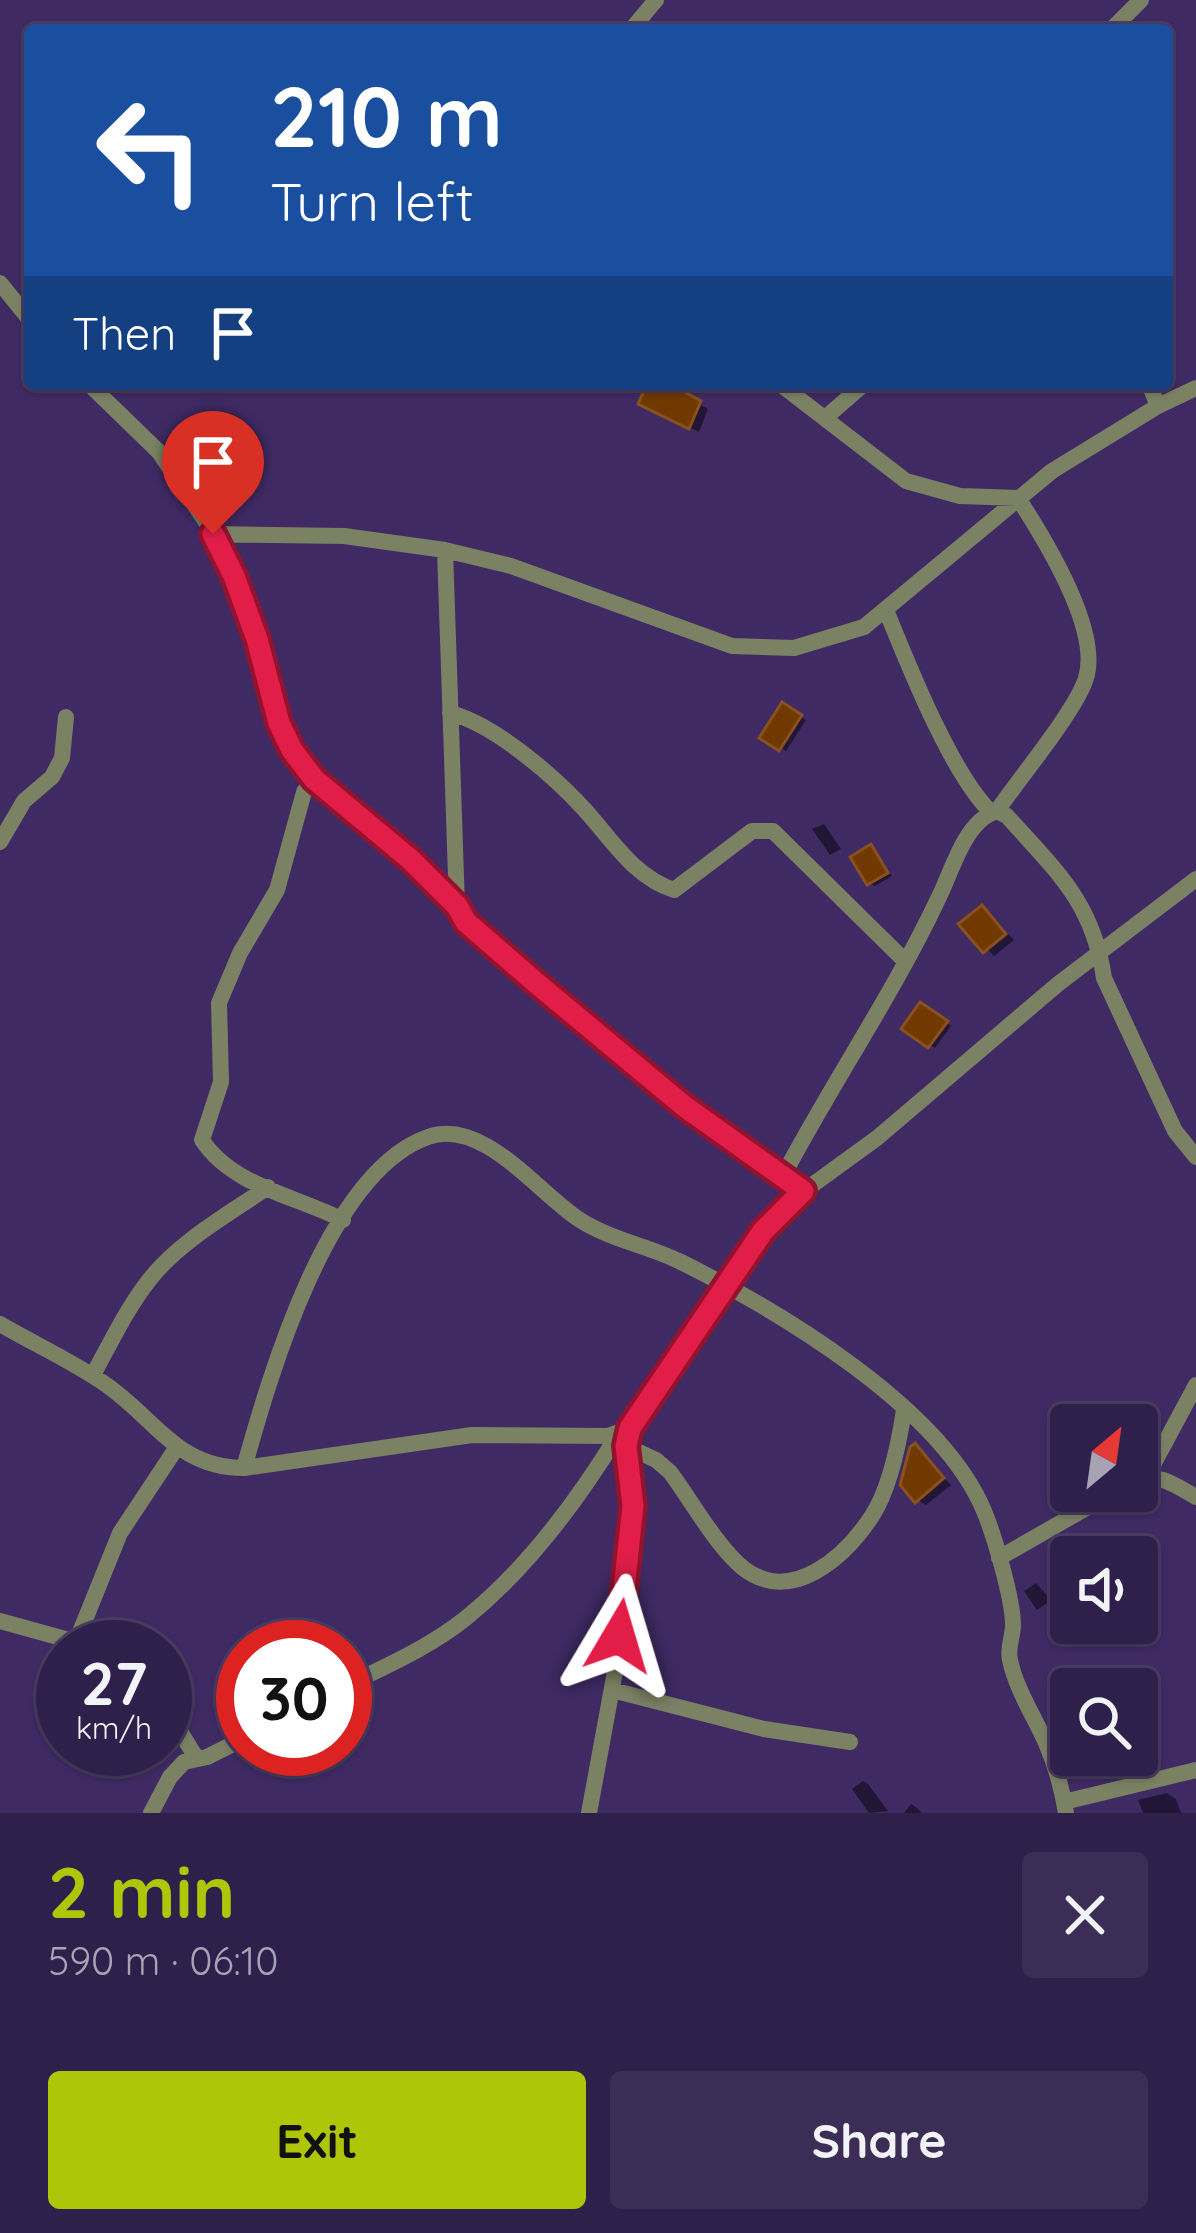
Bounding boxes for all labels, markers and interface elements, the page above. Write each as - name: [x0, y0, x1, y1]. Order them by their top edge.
- text: 210 m: [270, 63, 503, 168]
- icon: left: [72, 72, 228, 228]
- text: Turn left: [270, 167, 474, 235]
- icon: arrive: [200, 300, 266, 366]
- text: Then: [72, 305, 176, 361]
- pin: [162, 411, 264, 534]
- icon: arrive: [180, 429, 246, 495]
- north arrow: [1050, 1404, 1158, 1512]
- map controls: [1050, 1404, 1158, 1776]
- button: sound: [1050, 1536, 1158, 1644]
- position arrow: [556, 1573, 682, 1699]
- speed limit sign: 30: [216, 1620, 372, 1776]
- text: 27: [80, 1645, 148, 1720]
- button: search: [1050, 1668, 1158, 1776]
- text: km/h: [76, 1709, 152, 1747]
- text: 2 min: [48, 1846, 235, 1936]
- button: close: [1022, 1852, 1148, 1978]
- text: 590 m · 06:10: [48, 1936, 278, 1985]
- button: Exit: [48, 2071, 586, 2209]
- button: Share: [610, 2071, 1148, 2209]

